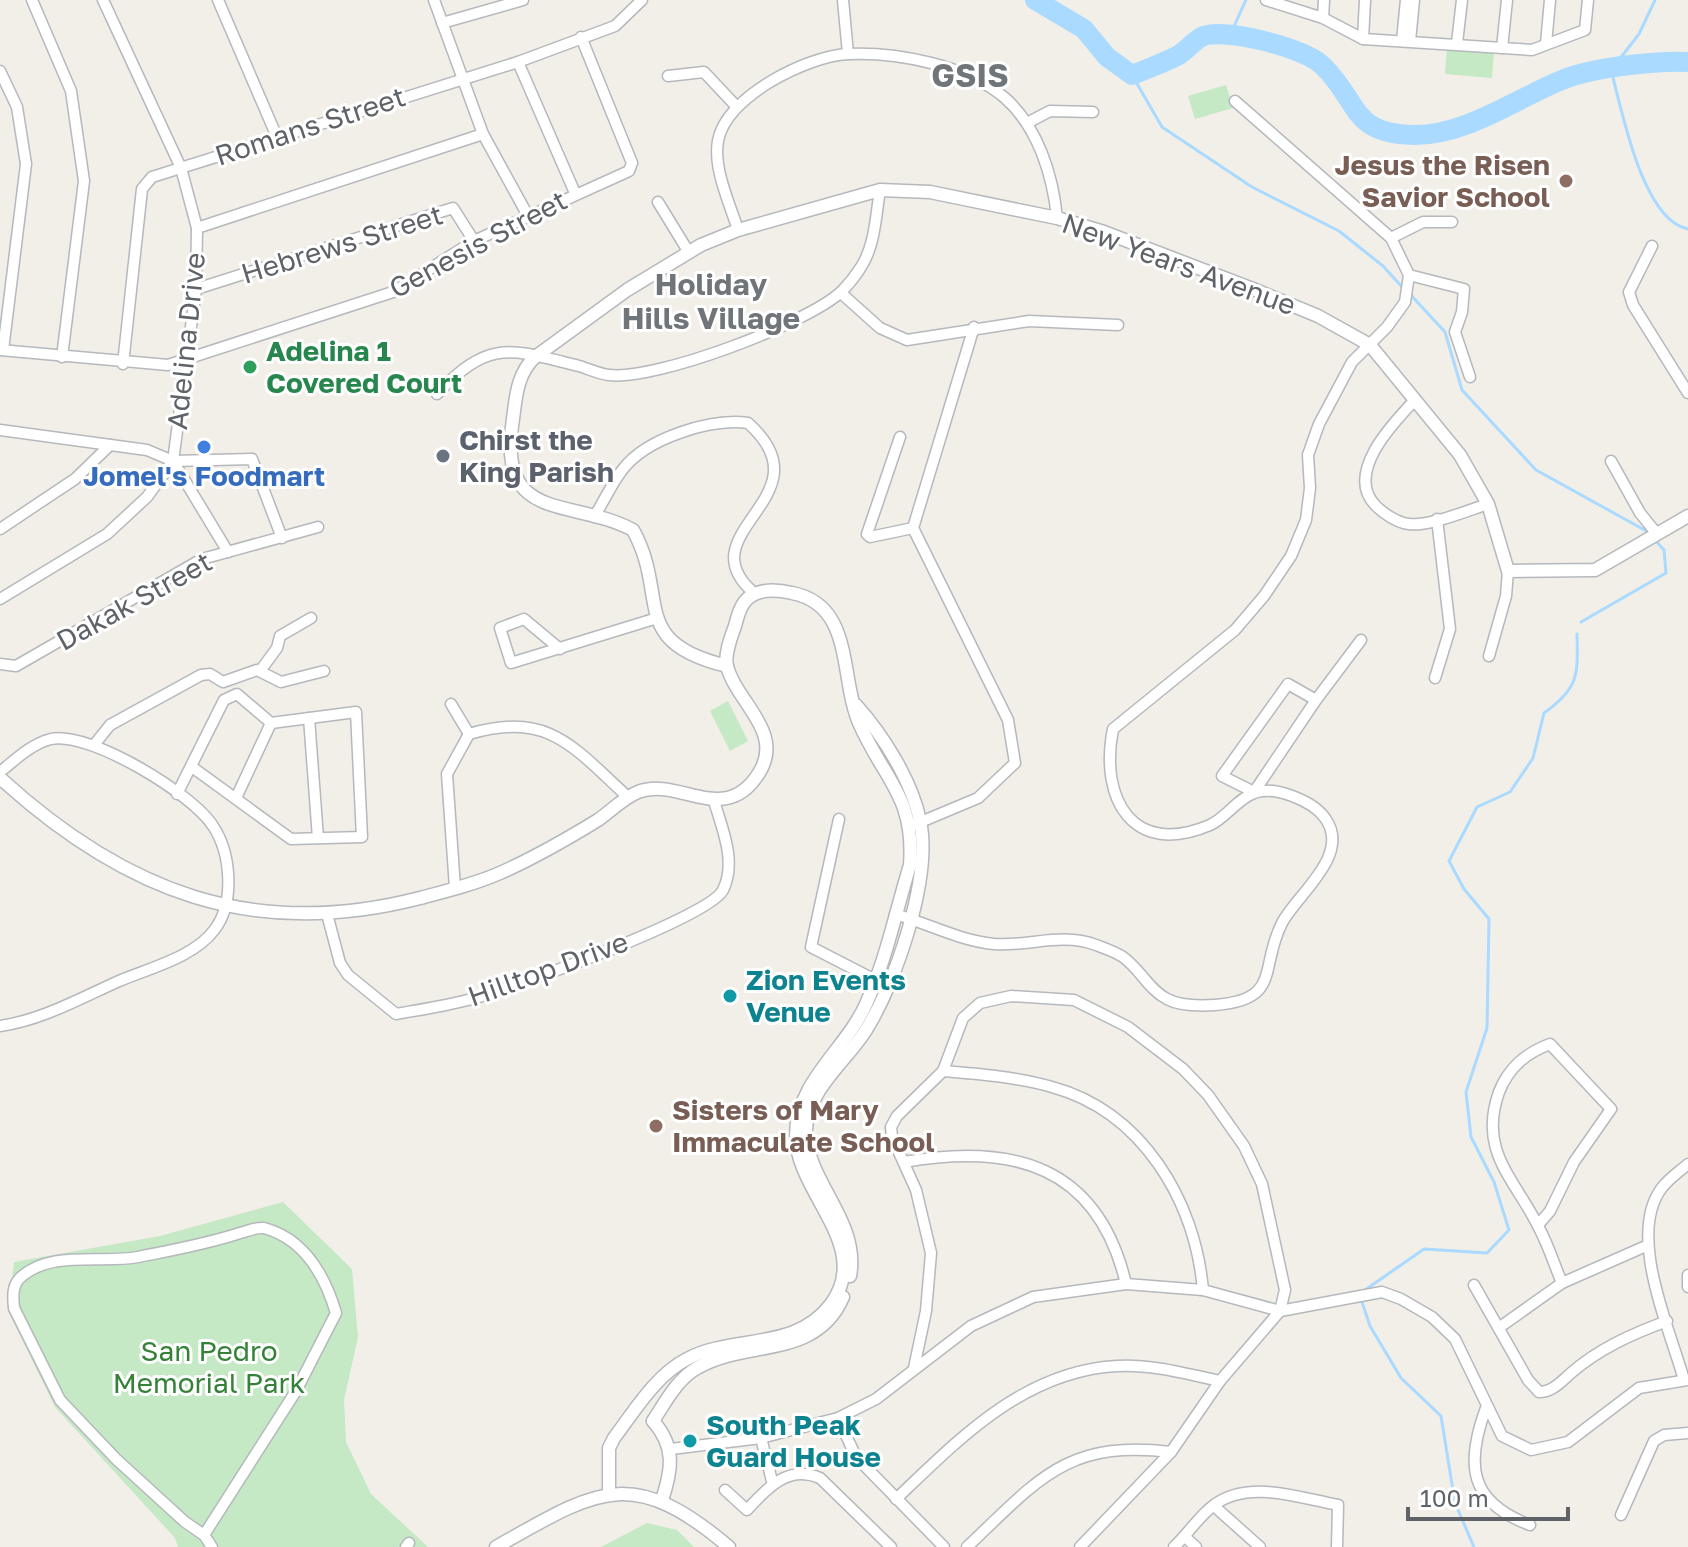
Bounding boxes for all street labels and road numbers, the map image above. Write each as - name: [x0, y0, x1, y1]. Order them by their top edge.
- street label: Romans Street: [211, 79, 409, 172]
- street label: Genesis Street: [383, 183, 572, 304]
- street label: Hebrews Street: [237, 197, 446, 290]
- street label: New Years Avenue: [1058, 206, 1301, 321]
- street label: Adelina Drive: [160, 251, 211, 431]
- street label: Dakak Street: [50, 544, 217, 657]
- street label: Hilltop Drive: [463, 924, 632, 1013]

